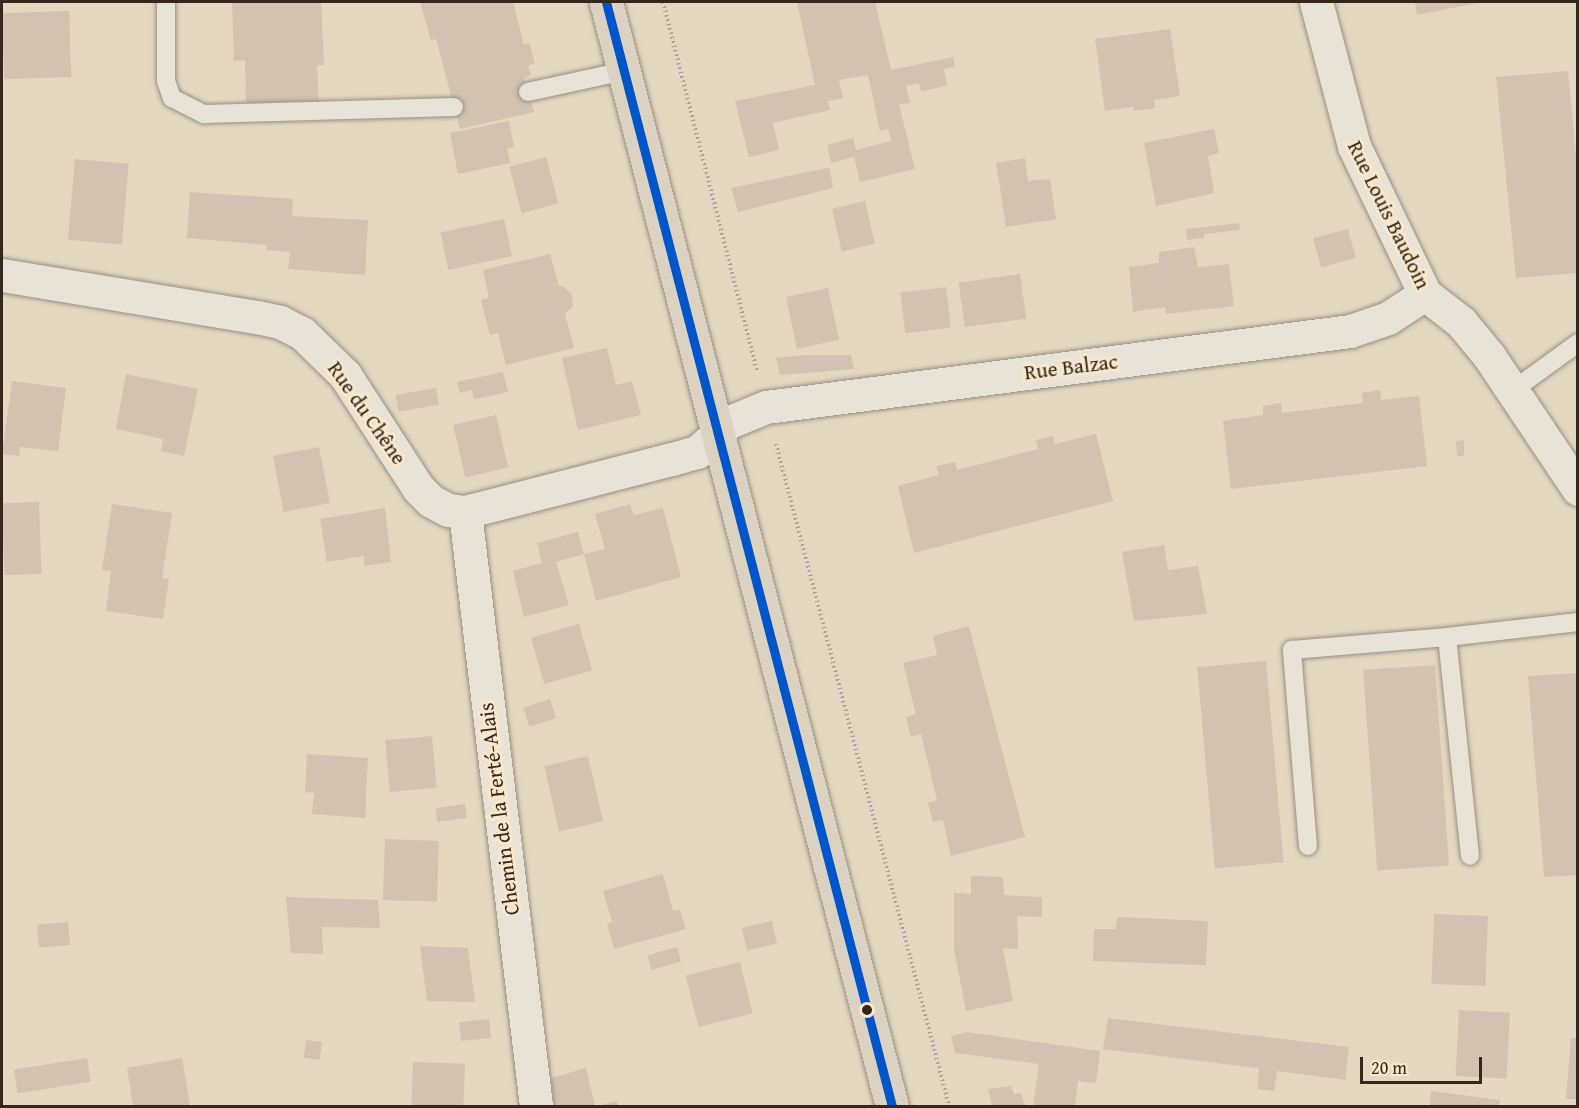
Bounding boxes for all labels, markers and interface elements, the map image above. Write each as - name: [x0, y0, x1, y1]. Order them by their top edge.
- street label: Rue Louis Baudoin: [1342, 137, 1436, 293]
- street label: Rue Balzac: [1023, 349, 1119, 385]
- street label: Rue du Chêne: [322, 357, 412, 469]
- street label: Chemin de la Ferté-Alais: [473, 701, 525, 917]
- unlabelled marker: [861, 1004, 873, 1016]
- scale bar: [1363, 1045, 1484, 1083]
- text: 20 m: [1371, 1054, 1407, 1081]

